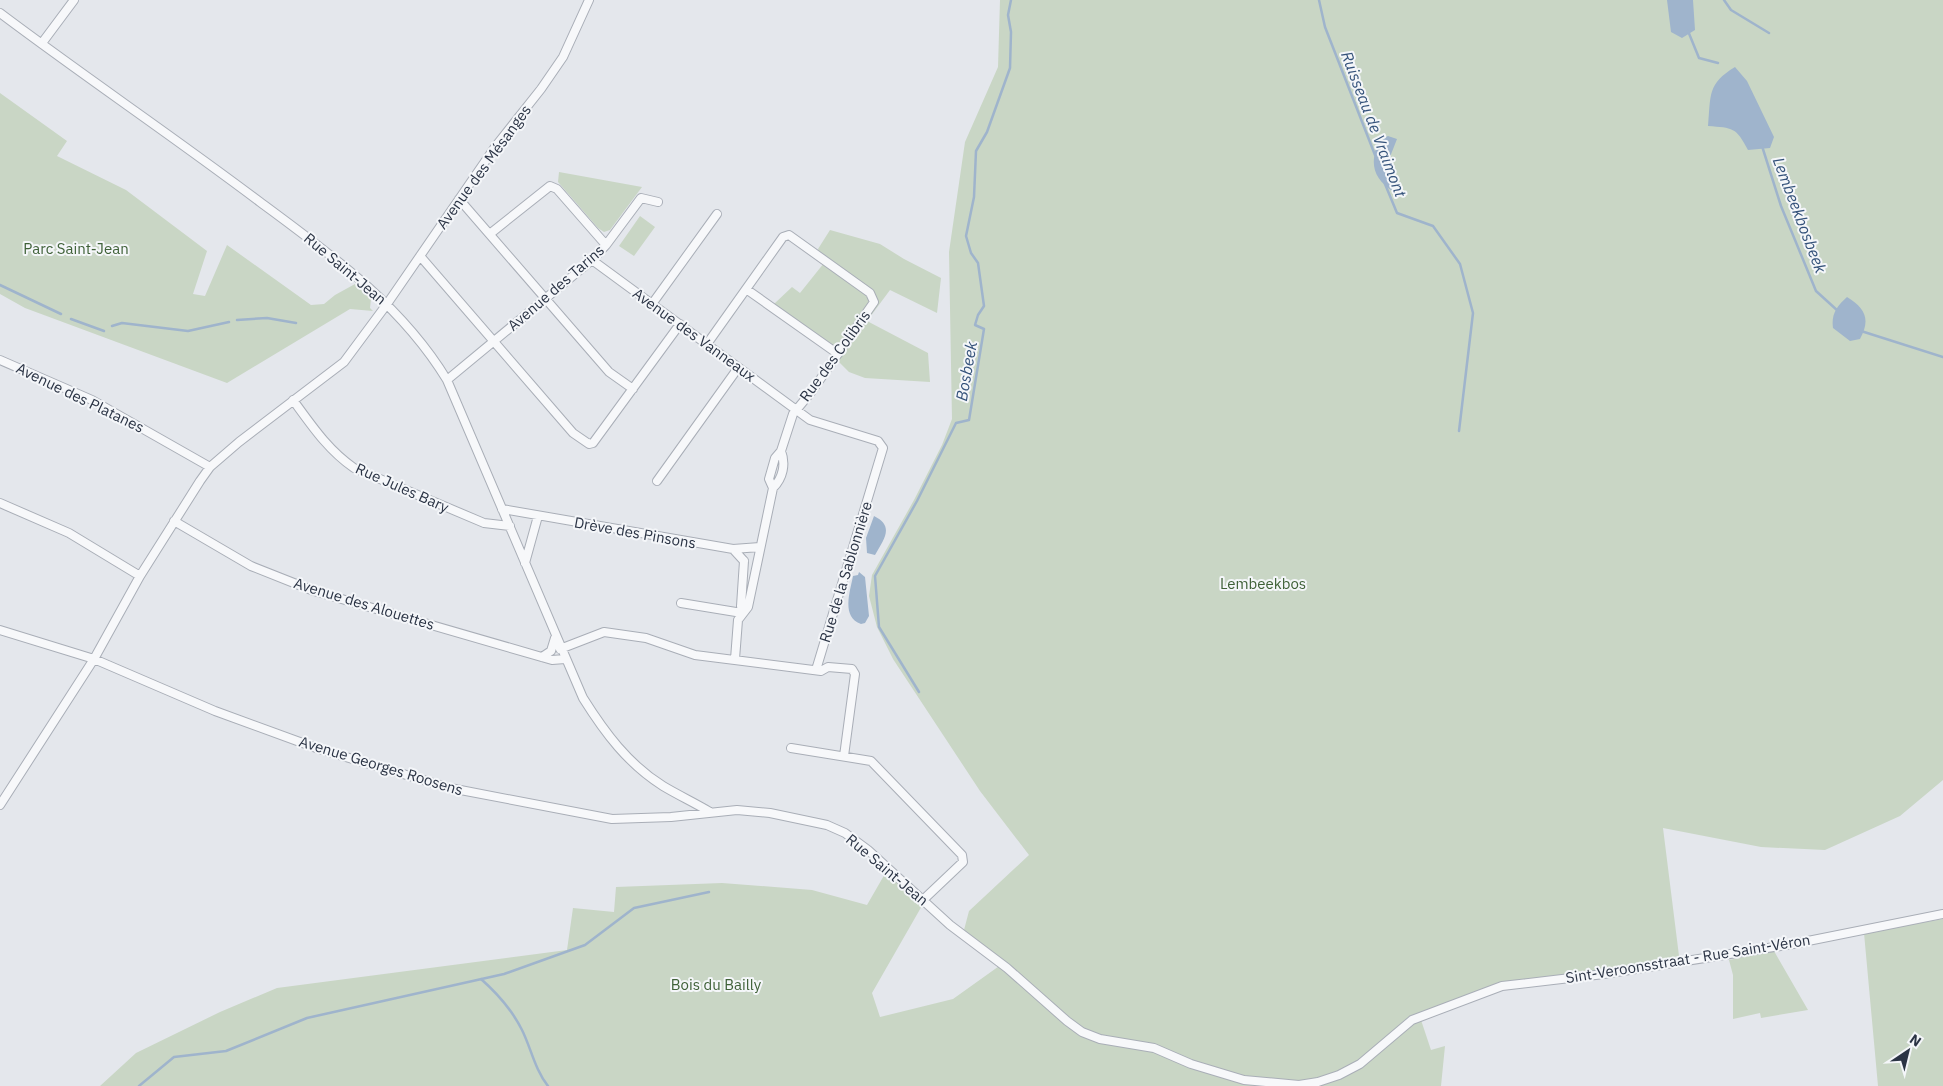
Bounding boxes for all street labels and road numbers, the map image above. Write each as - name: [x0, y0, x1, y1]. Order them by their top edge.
- street label: Avenue des Mésanges: [432, 101, 535, 233]
- street label: Rue Saint-Jean: [300, 229, 390, 309]
- street label: Avenue des Tarins: [503, 240, 608, 335]
- street label: Avenue des Vanneaux: [629, 284, 760, 386]
- street label: Rue des Colibris: [795, 306, 874, 405]
- street label: Avenue des Platanes: [13, 358, 147, 437]
- street label: Rue Jules Bary: [353, 458, 452, 517]
- street label: Rue de la Sablonnière: [815, 499, 876, 645]
- street label: Drève des Pinsons: [573, 512, 697, 553]
- street label: Avenue des Alouettes: [291, 573, 437, 634]
- street label: Avenue Georges Roosens: [297, 732, 465, 800]
- street label: Rue Saint-Jean: [842, 830, 932, 910]
- street label: Sint-Veroonsstraat - Rue Saint-Véron: [1564, 930, 1812, 987]

